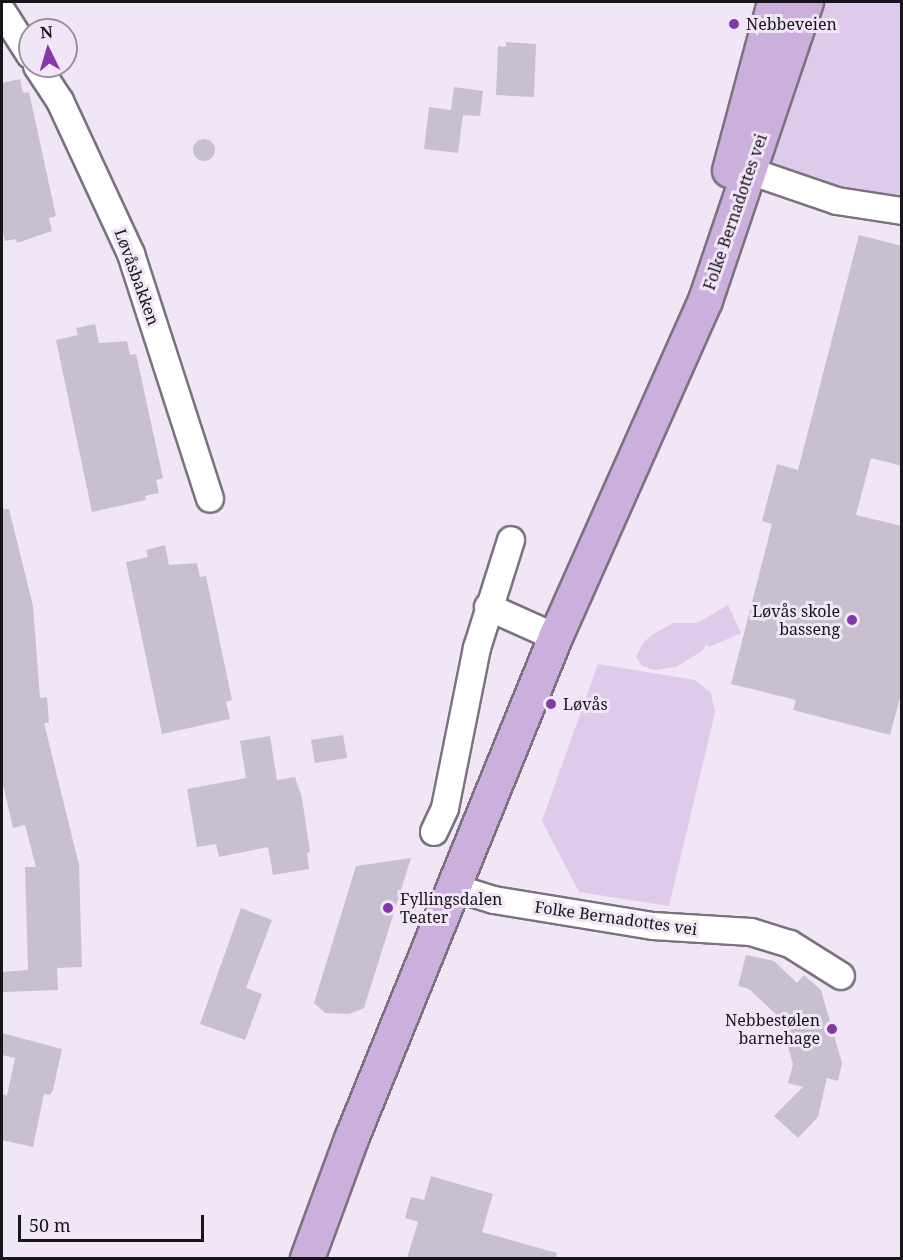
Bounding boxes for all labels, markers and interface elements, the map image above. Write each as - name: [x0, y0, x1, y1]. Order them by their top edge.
- place label: Nebbeveien: [746, 14, 837, 34]
- marker: Nebbeveien: [727, 17, 741, 31]
- north arrow: [18, 18, 78, 78]
- text: N: [39, 21, 54, 44]
- street label: Folke Bernadottes vei: [699, 131, 771, 293]
- street label: Løvåsbakken: [111, 226, 163, 328]
- place label: Løvås skole basseng: [752, 601, 840, 639]
- marker: Løvås skole basseng: [845, 613, 859, 627]
- place label: Løvås: [563, 694, 608, 714]
- marker: Løvås: [544, 697, 558, 711]
- place label: Fyllingsdalen Teater: [400, 889, 502, 927]
- street label: Folke Bernadottes vei: [534, 897, 698, 939]
- marker: Fyllingsdalen Teater: [381, 901, 395, 915]
- place label: Nebbestølen barnehage: [725, 1010, 820, 1048]
- marker: Nebbestølen barnehage: [825, 1022, 839, 1036]
- scale bar: [21, 1203, 207, 1241]
- text: 50 m: [29, 1213, 71, 1237]

